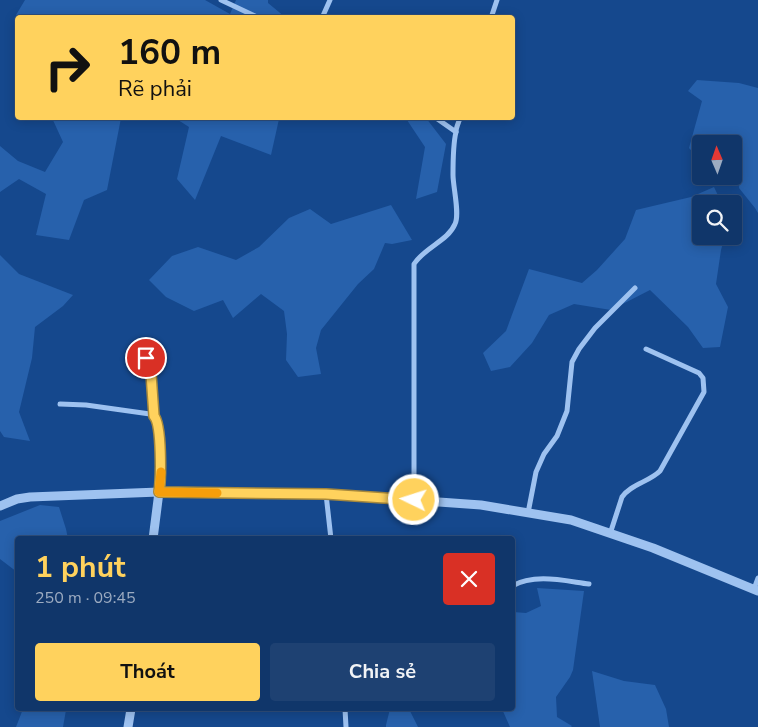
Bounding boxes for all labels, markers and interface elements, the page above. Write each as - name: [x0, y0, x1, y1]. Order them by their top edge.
- text: 160 m: [118, 29, 221, 76]
- icon: right: [35, 35, 100, 100]
- text: Rẽ phải: [118, 74, 192, 104]
- north arrow: [692, 135, 742, 185]
- map controls: [692, 135, 742, 245]
- button: search: [692, 195, 742, 245]
- pin: [125, 337, 167, 379]
- icon: arrive: [132, 344, 160, 372]
- position arrow: [387, 473, 439, 525]
- text: 1 phút: [35, 547, 126, 588]
- button: close: [443, 553, 495, 605]
- text: 250 m · 09:45: [35, 587, 136, 609]
- button: Thoát: [35, 643, 260, 701]
- button: Chia sẻ: [270, 643, 495, 701]

